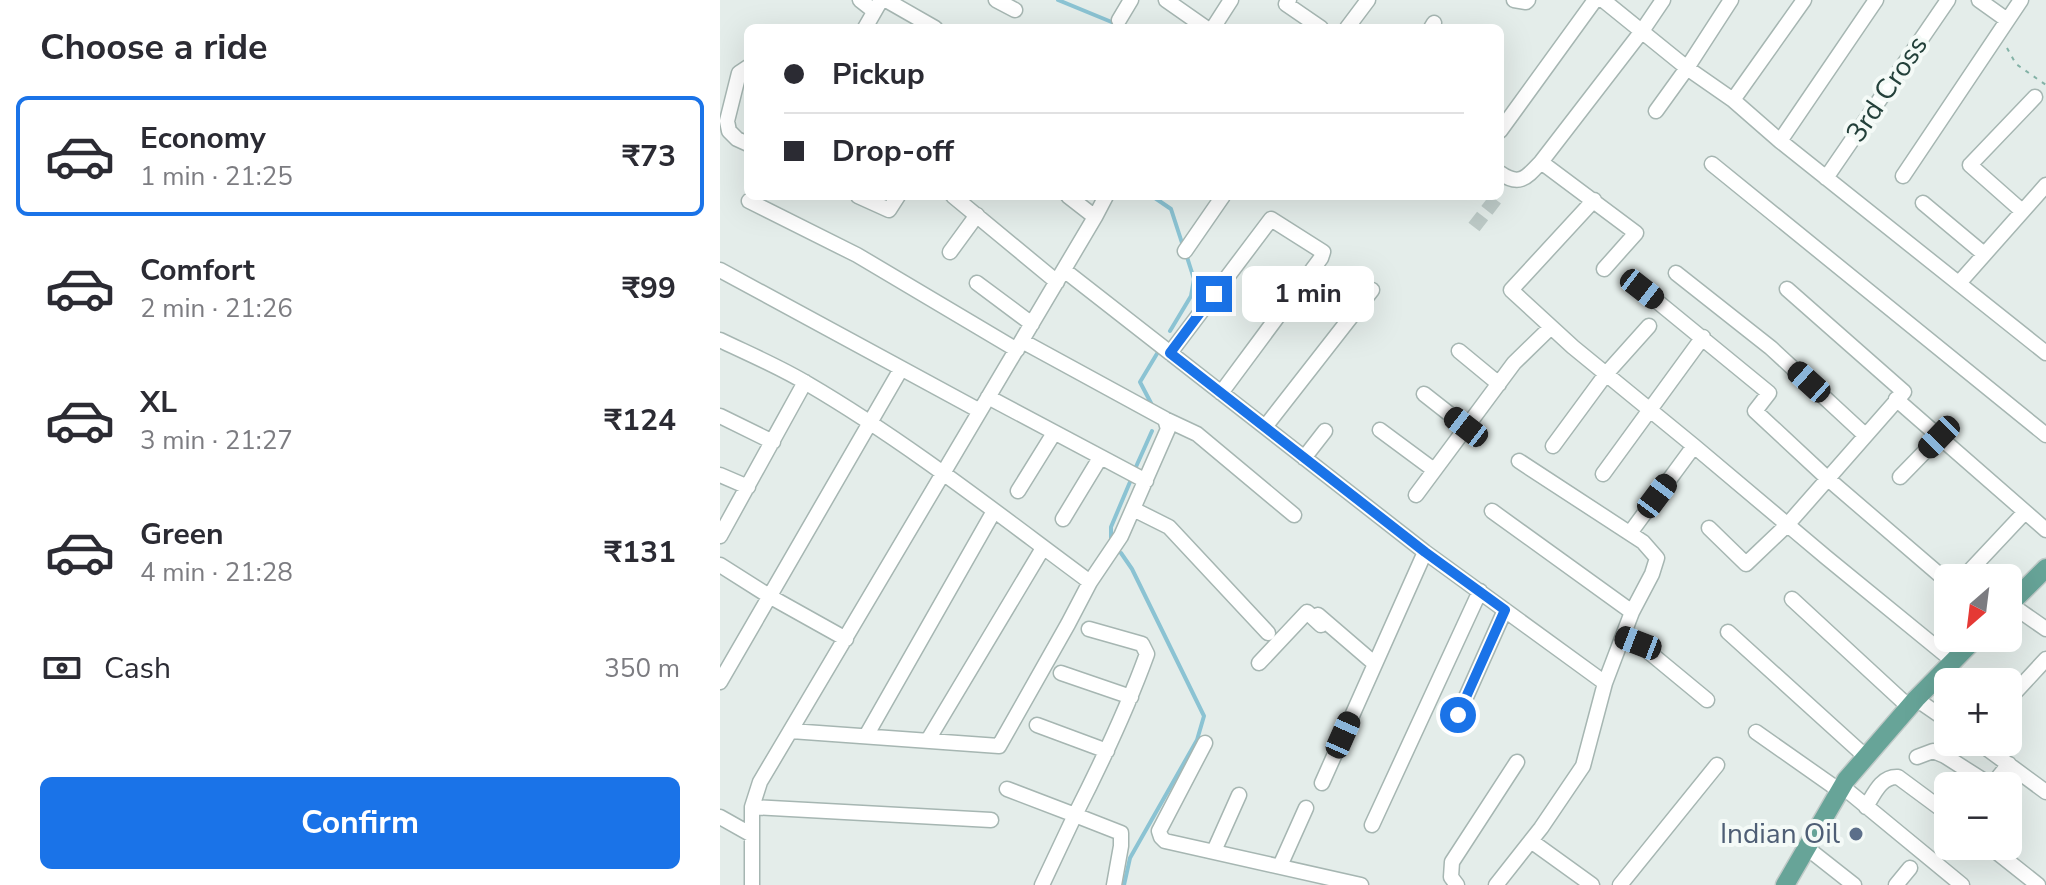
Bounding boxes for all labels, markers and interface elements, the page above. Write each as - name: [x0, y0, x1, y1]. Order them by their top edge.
- text: Choose a ride: [40, 23, 268, 72]
- street label: 3rd Cross: [1837, 28, 1937, 150]
- text: Pickup: [832, 54, 925, 95]
- text: Economy: [140, 118, 266, 159]
- icon: car: [44, 120, 116, 192]
- text: Drop-off: [832, 131, 954, 172]
- text: ₹73: [622, 136, 676, 177]
- text: 1 min · 21:25: [140, 159, 293, 194]
- text: Comfort: [140, 250, 255, 291]
- icon: car: [44, 252, 116, 324]
- car: [1616, 265, 1668, 313]
- callout: 1 min: [1242, 266, 1374, 322]
- text: ₹99: [622, 268, 676, 309]
- route end: [1196, 276, 1232, 312]
- text: 1 min: [1274, 276, 1342, 311]
- text: 2 min · 21:26: [140, 291, 293, 326]
- car: [1783, 357, 1835, 407]
- text: XL: [140, 382, 177, 423]
- icon: car: [44, 384, 116, 456]
- text: ₹124: [604, 400, 676, 441]
- car: [1440, 403, 1492, 451]
- car: [1914, 411, 1964, 463]
- text: 3 min · 21:27: [140, 423, 293, 458]
- car: [1633, 470, 1681, 522]
- text: Green: [140, 514, 224, 555]
- icon: car: [44, 516, 116, 588]
- text: ₹131: [604, 532, 676, 573]
- text: 4 min · 21:28: [140, 555, 293, 590]
- north arrow: [1934, 564, 2022, 652]
- map controls: [1934, 564, 2022, 860]
- car: [1611, 623, 1665, 663]
- icon: cash: [40, 646, 84, 690]
- text: Cash: [104, 648, 171, 689]
- text: 350 m: [604, 651, 680, 686]
- button: +: [1934, 668, 2022, 756]
- route start: [1440, 697, 1476, 733]
- car: [1322, 708, 1364, 762]
- button: −: [1934, 772, 2022, 860]
- button: Confirm: [40, 777, 680, 869]
- place label: Indian Oil: [1720, 815, 1841, 853]
- marker: Indian Oil: [1847, 825, 1865, 843]

